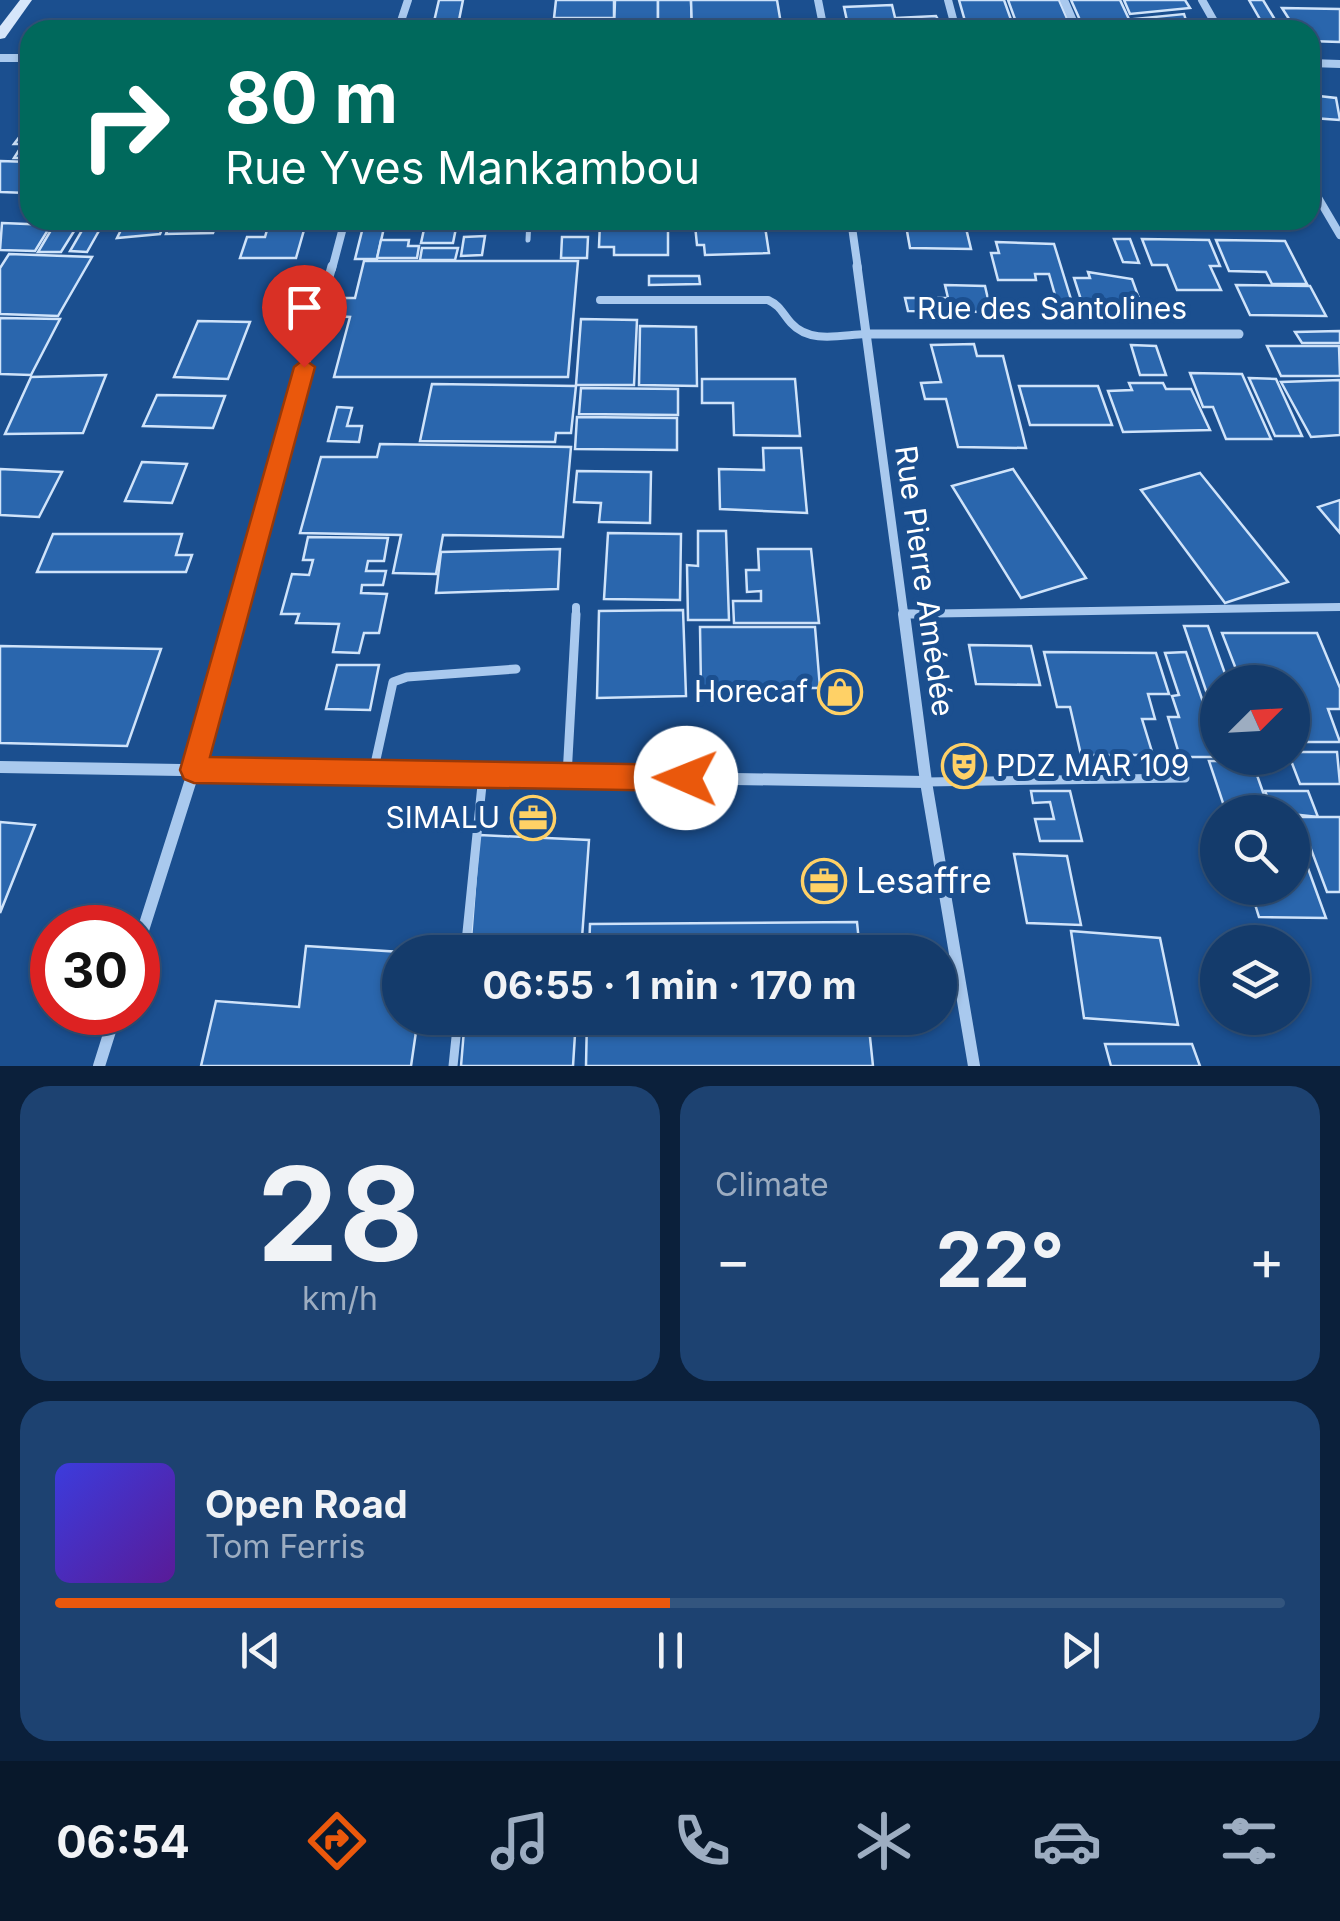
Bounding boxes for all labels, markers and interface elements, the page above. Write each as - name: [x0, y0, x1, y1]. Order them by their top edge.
- text: 80 m: [225, 55, 398, 140]
- icon: right: [60, 60, 190, 190]
- text: Rue Yves Mankambou: [225, 140, 700, 195]
- pin: [262, 265, 347, 368]
- icon: arrive: [277, 280, 332, 335]
- street label: Rue des Santolines: [917, 290, 1187, 326]
- street label: Rue Pierre Amédée: [888, 443, 962, 719]
- north arrow: [1200, 665, 1310, 775]
- map controls: [1200, 665, 1310, 1035]
- shop icon: Horecaf: [817, 669, 863, 715]
- place label: Horecaf: [694, 673, 808, 709]
- position arrow: [634, 726, 738, 830]
- theatre icon: PDZ MAR 109: [941, 743, 987, 789]
- place label: PDZ MAR 109: [996, 747, 1189, 783]
- office icon: SIMALU: [510, 795, 556, 841]
- button: search: [1200, 795, 1310, 905]
- place label: SIMALU: [386, 799, 500, 835]
- office icon: Lesaffre: [801, 858, 847, 904]
- place label: Lesaffre: [856, 859, 992, 901]
- speed limit sign: 30: [30, 905, 160, 1035]
- button: layers: [1200, 925, 1310, 1035]
- text: 06:55 · 1 min · 170 m: [482, 962, 857, 1008]
- text: 28: [257, 1135, 423, 1292]
- text: Climate: [715, 1165, 829, 1204]
- text: 22°: [936, 1214, 1064, 1305]
- text: −: [715, 1227, 751, 1293]
- text: +: [1249, 1227, 1285, 1293]
- text: km/h: [302, 1279, 378, 1318]
- text: Open Road: [205, 1481, 408, 1527]
- text: Tom Ferris: [205, 1527, 365, 1566]
- icon: previous: [233, 1623, 288, 1678]
- icon: pause: [643, 1623, 698, 1678]
- icon: next: [1053, 1623, 1108, 1678]
- icon: directions: [302, 1806, 372, 1876]
- icon: music: [485, 1806, 555, 1876]
- icon: phone: [667, 1806, 737, 1876]
- icon: climate: [849, 1806, 919, 1876]
- icon: car: [1032, 1806, 1102, 1876]
- icon: filters: [1214, 1806, 1284, 1876]
- text: 06:54: [56, 1814, 190, 1869]

